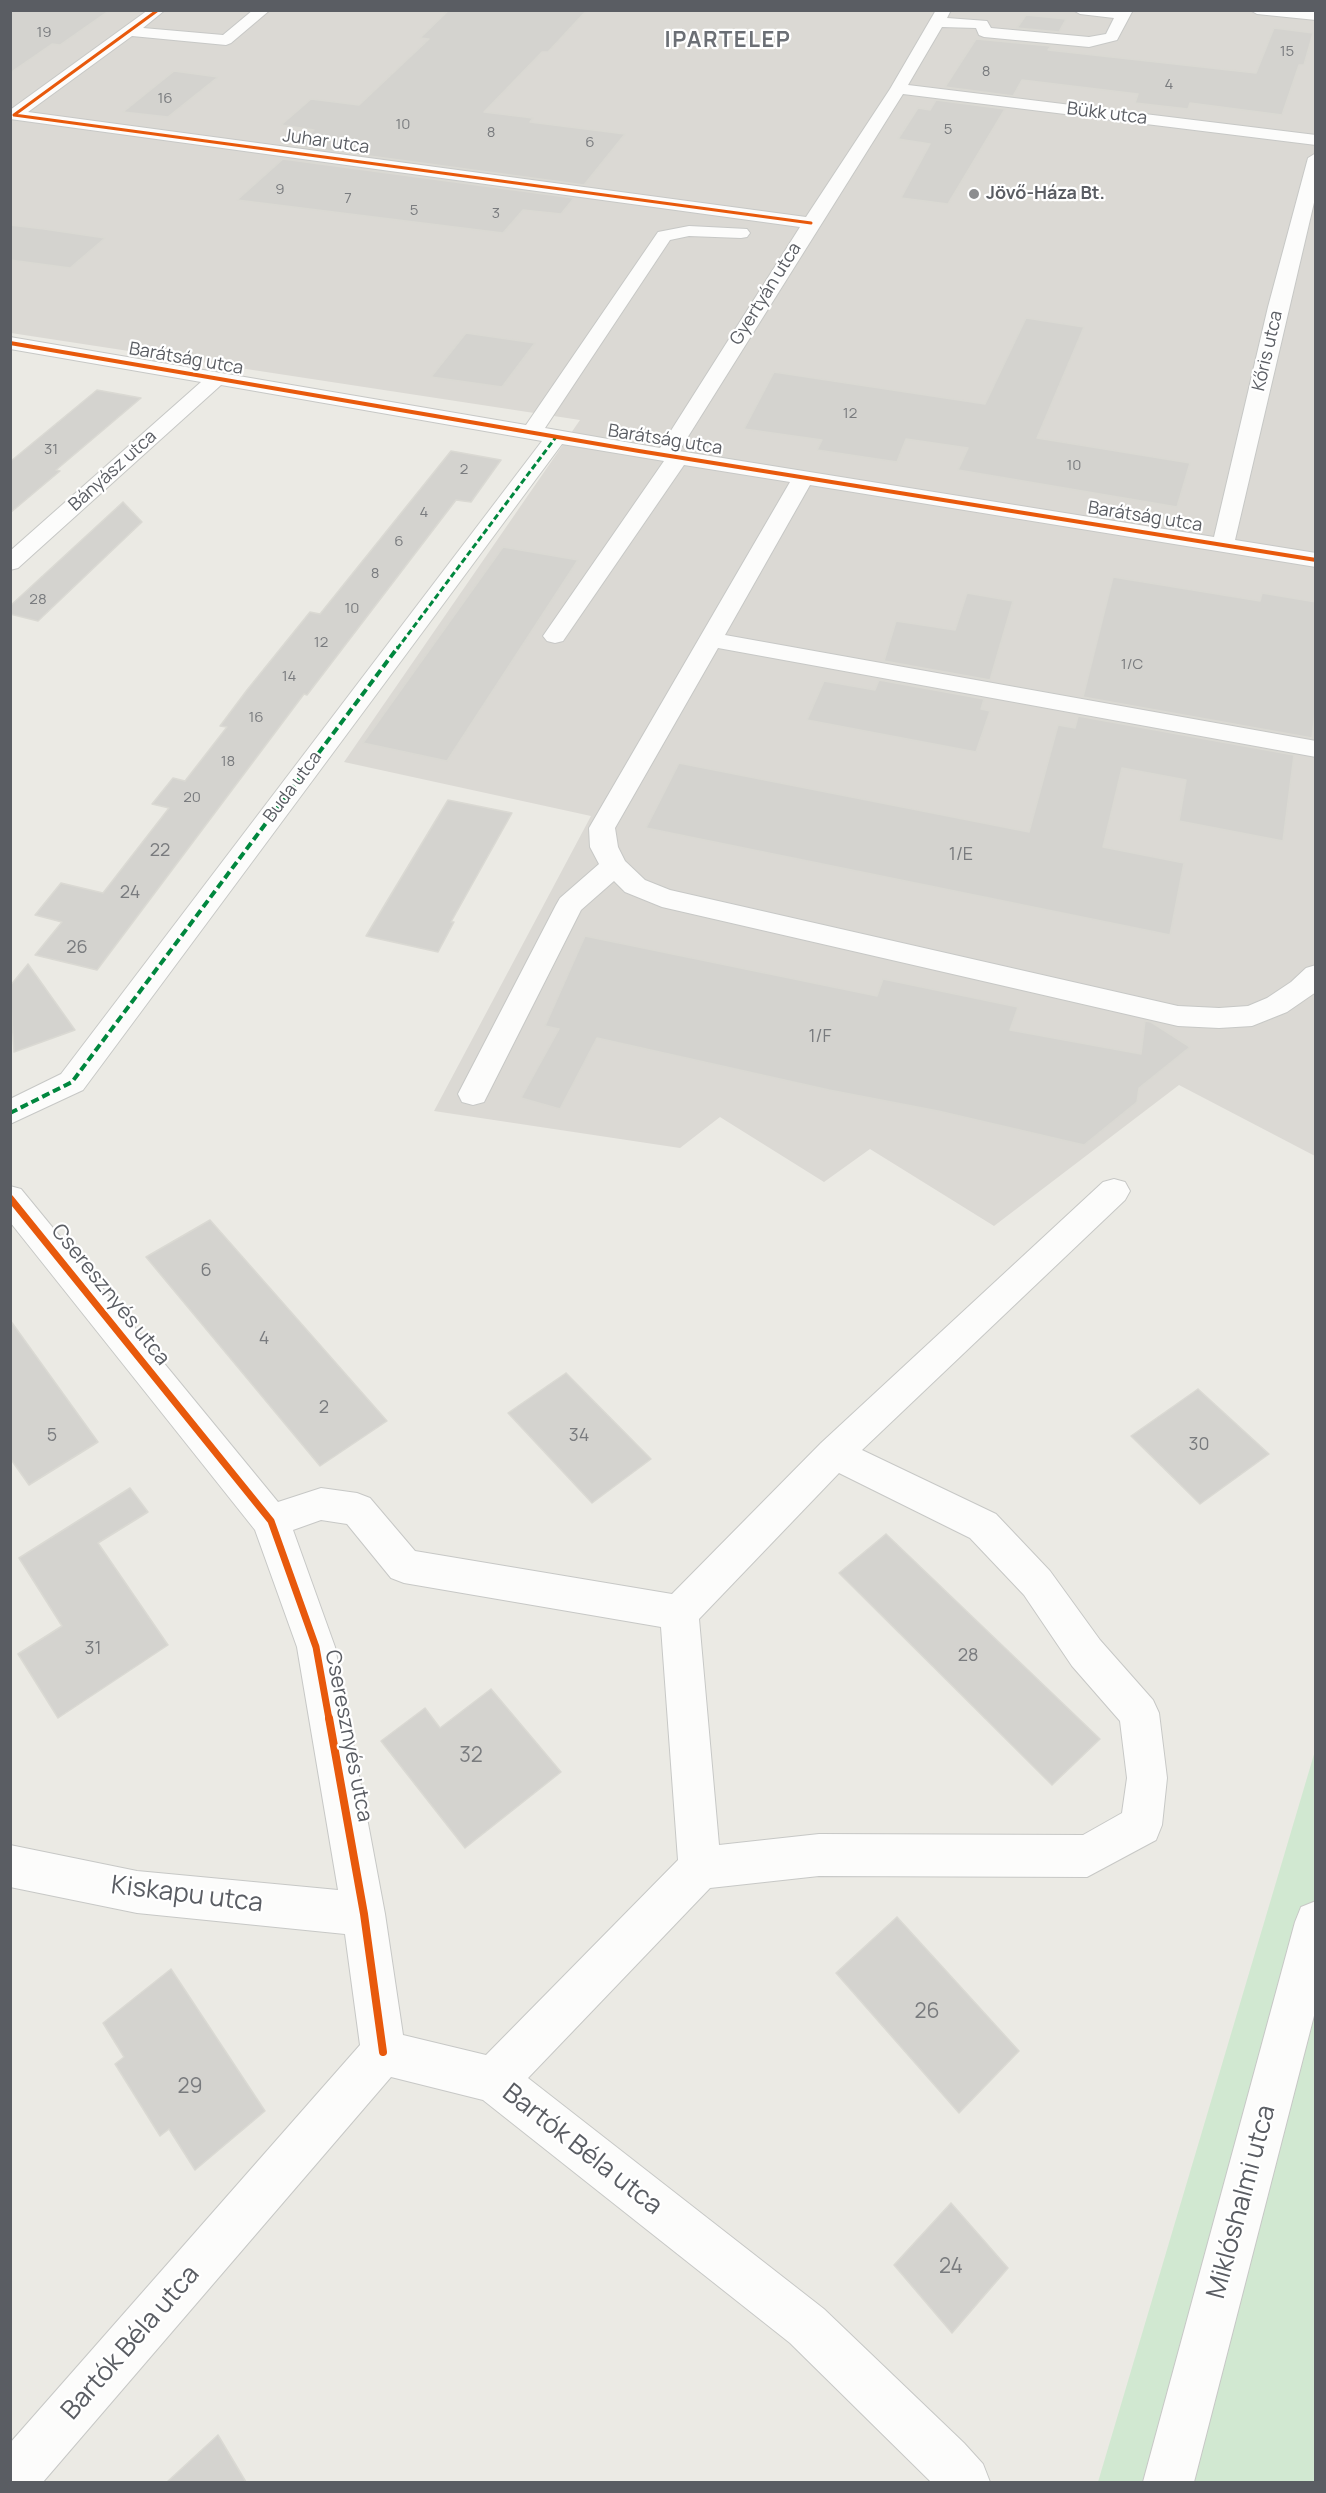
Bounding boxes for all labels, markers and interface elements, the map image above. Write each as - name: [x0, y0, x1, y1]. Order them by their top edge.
- house number: 19: [36, 24, 52, 42]
- district label: IPARTELEP: [665, 28, 791, 54]
- house number: 15: [1280, 43, 1294, 61]
- house number: 8: [982, 63, 990, 81]
- house number: 4: [1165, 76, 1173, 94]
- house number: 16: [157, 90, 173, 108]
- street label: Bükk utca: [1066, 98, 1148, 130]
- house number: 10: [396, 116, 410, 134]
- house number: 5: [944, 121, 952, 139]
- house number: 8: [487, 124, 495, 142]
- street label: Juhar utca: [281, 125, 371, 159]
- house number: 6: [585, 134, 595, 152]
- house number: 9: [275, 181, 285, 199]
- place label: Jövő-Háza Bt.: [986, 183, 1105, 205]
- marker: Jövő-Háza Bt.: [967, 187, 981, 201]
- house number: 7: [344, 190, 352, 208]
- house number: 5: [410, 202, 418, 220]
- house number: 3: [492, 205, 500, 223]
- street label: Gyertyán utca: [726, 239, 806, 349]
- street label: Kőris utca: [1248, 309, 1288, 393]
- street label: Barátság utca: [127, 338, 245, 380]
- house number: 12: [843, 405, 857, 423]
- street label: Barátság utca: [606, 420, 724, 460]
- street label: Bányász utca: [65, 426, 161, 516]
- house number: 31: [44, 441, 58, 459]
- house number: 10: [1067, 457, 1081, 475]
- house number: 2: [460, 461, 468, 479]
- street label: Barátság utca: [1086, 497, 1204, 537]
- house number: 4: [420, 504, 428, 522]
- house number: 6: [394, 533, 404, 551]
- house number: 8: [371, 565, 379, 583]
- house number: 28: [29, 591, 47, 609]
- house number: 10: [345, 600, 359, 618]
- house number: 12: [314, 634, 328, 652]
- house number: 1/C: [1121, 656, 1143, 674]
- house number: 14: [282, 668, 296, 686]
- house number: 16: [248, 709, 264, 727]
- street label: Buda utca: [259, 747, 327, 827]
- house number: 18: [221, 753, 235, 771]
- house number: 20: [183, 789, 201, 807]
- house number: 22: [150, 840, 170, 862]
- house number: 1/E: [949, 844, 973, 866]
- house number: 24: [120, 882, 140, 904]
- house number: 26: [66, 937, 88, 959]
- house number: 1/F: [808, 1026, 832, 1048]
- street label: Cseresznyés utca: [45, 1219, 175, 1371]
- house number: 6: [200, 1260, 212, 1282]
- house number: 4: [259, 1328, 269, 1350]
- house number: 2: [319, 1397, 329, 1419]
- house number: 5: [47, 1425, 57, 1447]
- house number: 34: [569, 1425, 589, 1447]
- house number: 30: [1189, 1434, 1209, 1456]
- house number: 31: [85, 1638, 101, 1660]
- house number: 28: [958, 1645, 978, 1667]
- street label: Cseresznyés utca: [319, 1648, 377, 1824]
- house number: 32: [459, 1743, 483, 1769]
- street label: Kiskapu utca: [109, 1870, 265, 1920]
- house number: 26: [914, 1999, 940, 2025]
- house number: 29: [177, 2074, 203, 2100]
- street label: Bartók Béla utca: [496, 2078, 668, 2222]
- street label: Miklóshalmi utca: [1201, 2102, 1283, 2302]
- house number: 24: [939, 2254, 963, 2280]
- street label: Bartók Béla utca: [56, 2260, 206, 2426]

